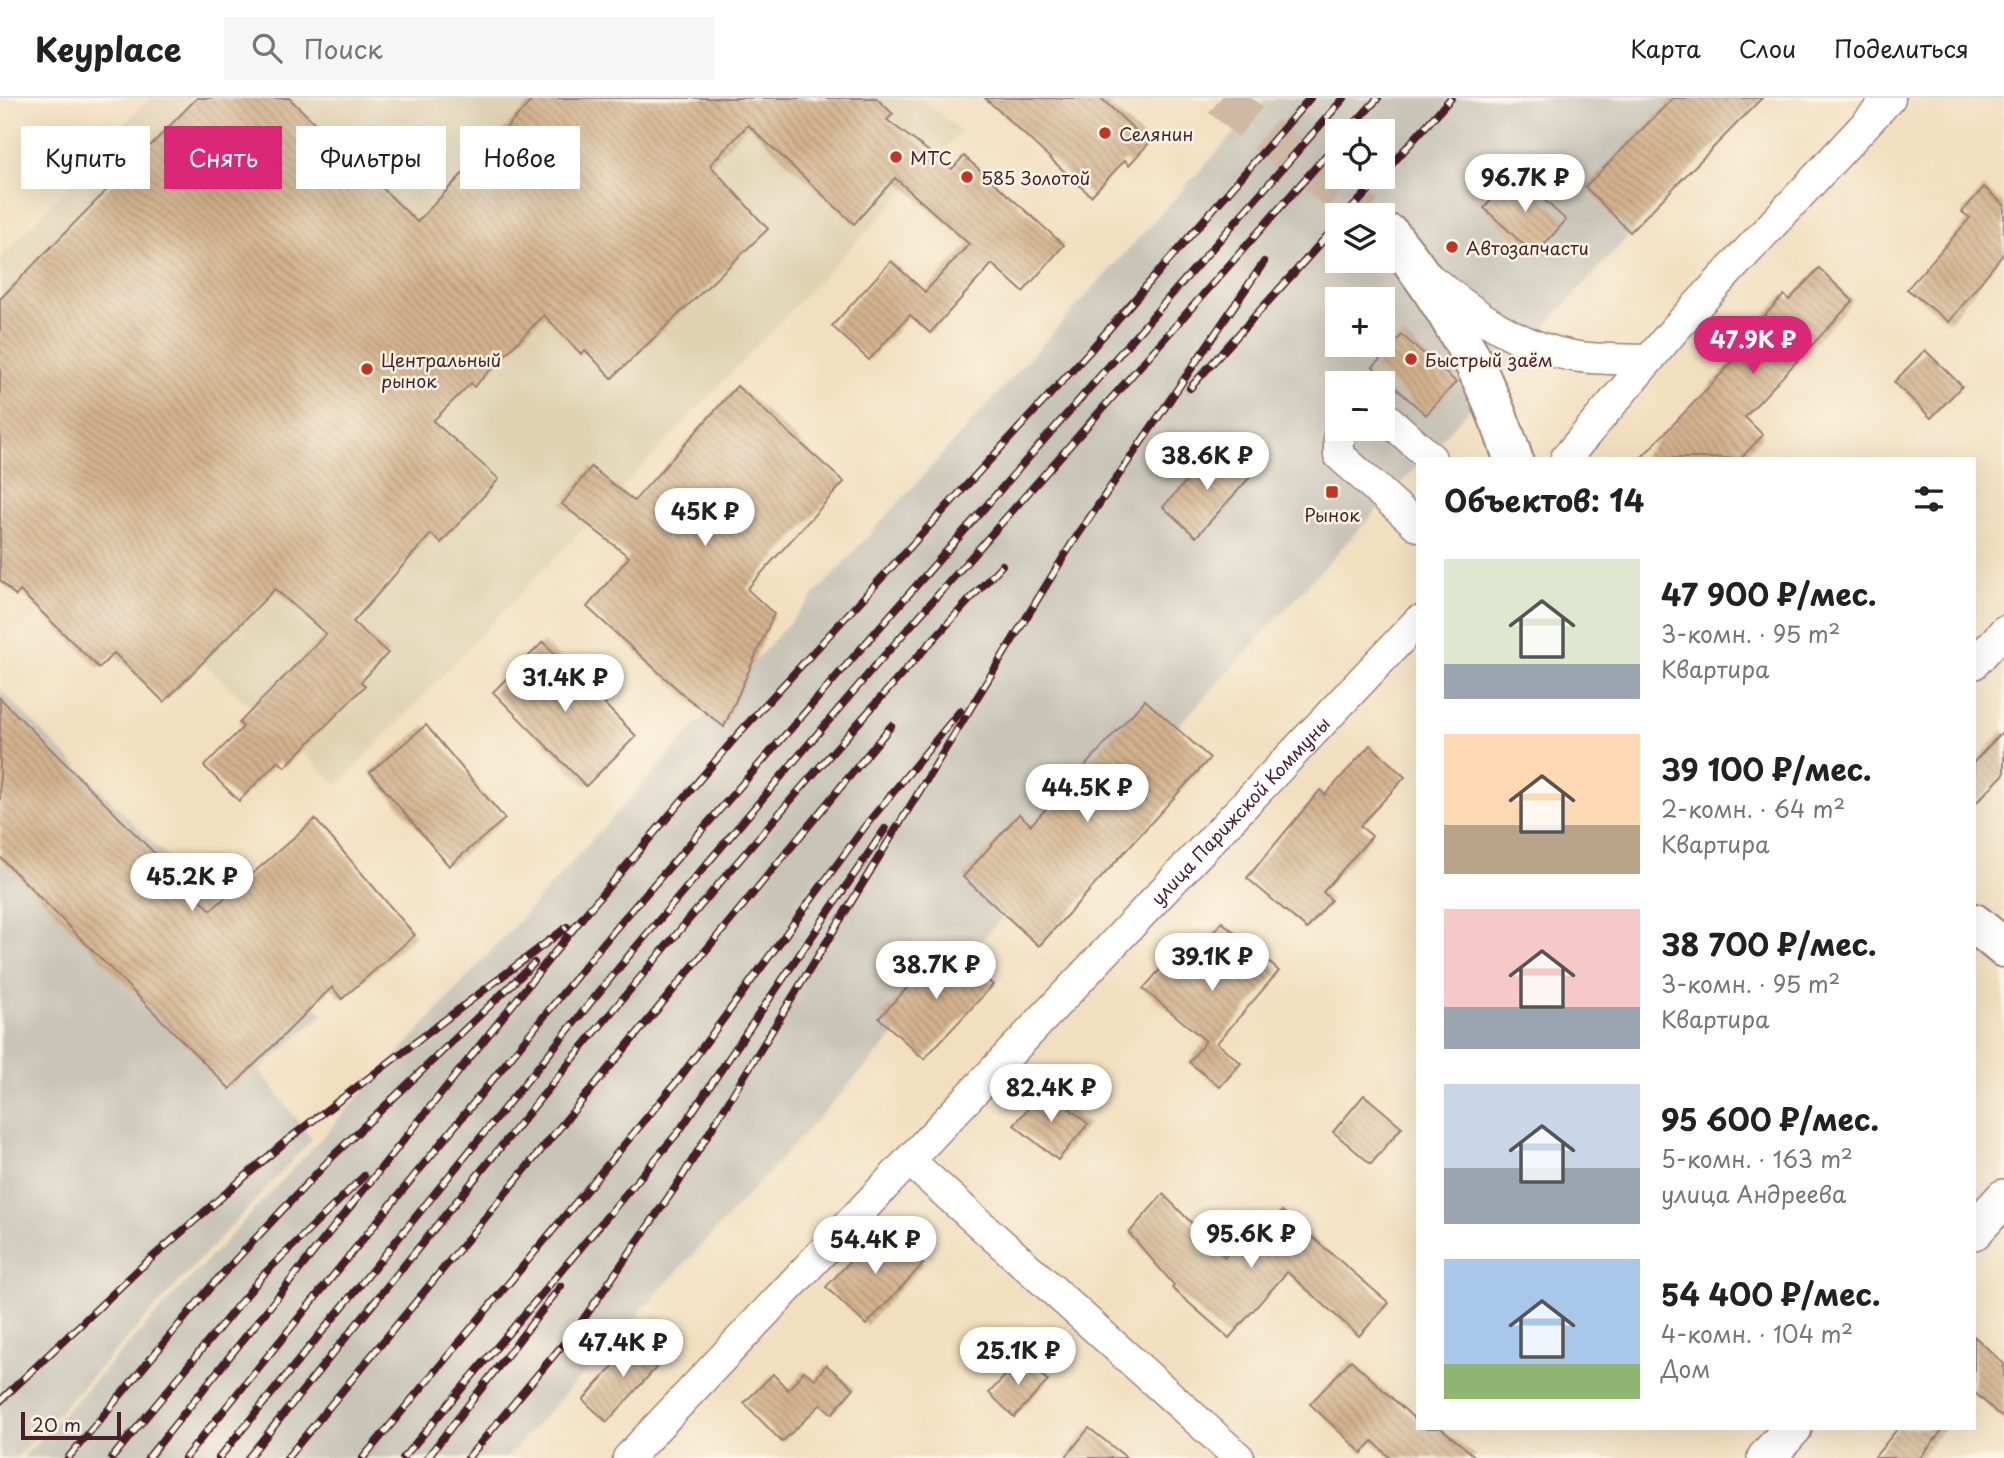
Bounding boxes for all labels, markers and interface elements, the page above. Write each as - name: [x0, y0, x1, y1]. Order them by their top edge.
- search box: [224, 17, 714, 80]
- text: Keyplace: [35, 23, 182, 73]
- icon: search: [248, 29, 286, 67]
- text: Поиск: [304, 29, 383, 68]
- text: Карта: [1630, 30, 1701, 66]
- text: Слои: [1739, 30, 1796, 66]
- text: Поделиться: [1834, 30, 1969, 66]
- map controls: [1325, 119, 1395, 441]
- button: locate: [1325, 119, 1395, 189]
- place label: Селянин: [1119, 120, 1193, 147]
- marker: Селянин: [1097, 125, 1113, 141]
- chip: Купить: [21, 126, 150, 189]
- chip: Снять: [164, 126, 282, 189]
- chip: Фильтры: [296, 126, 446, 189]
- chip: Новое: [460, 126, 580, 189]
- place label: МТС: [910, 144, 952, 171]
- marker: МТС: [888, 149, 904, 165]
- pin: 96.7K ₽: [1460, 155, 1590, 214]
- text: 96.7K ₽: [1481, 159, 1569, 194]
- place label: 585 Золотой: [981, 164, 1090, 191]
- marker: 585 Золотой: [959, 169, 975, 185]
- button: layers: [1325, 203, 1395, 273]
- place label: Автозапчасти: [1466, 234, 1589, 261]
- marker: Автозапчасти: [1444, 239, 1460, 255]
- button: +: [1325, 287, 1395, 357]
- pin: 47.9K ₽: [1688, 316, 1818, 376]
- text: 47.9K ₽: [1710, 321, 1796, 356]
- place label: Центральный рынок: [381, 346, 501, 394]
- place label: Быстрый заём: [1425, 346, 1553, 373]
- marker: Быстрый заём: [1403, 351, 1419, 367]
- marker: Центральный рынок: [359, 361, 375, 377]
- button: −: [1325, 371, 1395, 441]
- pin: 38.6K ₽: [1142, 432, 1272, 492]
- text: 38.6K ₽: [1161, 437, 1253, 472]
- text: Объектов: 14: [1444, 477, 1644, 522]
- icon: filters: [1910, 480, 1948, 518]
- marker: Рынок: [1324, 484, 1340, 500]
- pin: 45K ₽: [656, 489, 754, 548]
- text: 45K ₽: [671, 493, 739, 528]
- place label: Рынок: [1304, 501, 1360, 528]
- text: 47 900 ₽/мес.: [1661, 571, 1876, 616]
- icon: home: [1500, 587, 1584, 671]
- text: 3-комн. · 95 m²: [1661, 616, 1840, 651]
- text: Квартира: [1661, 651, 1769, 686]
- pin: 31.4K ₽: [500, 654, 630, 714]
- text: 31.4K ₽: [522, 659, 608, 694]
- street label: улица Парижской Коммуны: [1144, 710, 1335, 910]
- text: 39 100 ₽/мес.: [1661, 746, 1872, 791]
- icon: home: [1500, 762, 1584, 846]
- pin: 44.5K ₽: [1022, 764, 1152, 824]
- text: 44.5K ₽: [1042, 769, 1132, 804]
- text: 2-комн. · 64 m²: [1661, 791, 1845, 826]
- text: Квартира: [1661, 826, 1769, 861]
- pin: 45.2K ₽: [127, 854, 257, 913]
- text: 45.2K ₽: [146, 858, 238, 893]
- text: 38 700 ₽/мес.: [1661, 921, 1877, 966]
- pin: 39.1K ₽: [1147, 934, 1277, 993]
- icon: home: [1500, 937, 1584, 1021]
- text: 39.1K ₽: [1171, 938, 1253, 973]
- pin: 38.7K ₽: [871, 942, 1001, 1001]
- text: 38.7K ₽: [892, 946, 980, 981]
- text: 3-комн. · 95 m²: [1661, 966, 1840, 1001]
- text: Квартира: [1661, 1001, 1769, 1036]
- pin: 82.4K ₽: [986, 1065, 1116, 1124]
- text: 82.4K ₽: [1006, 1069, 1096, 1104]
- text: 95 600 ₽/мес.: [1661, 1096, 1879, 1141]
- icon: home: [1500, 1112, 1584, 1196]
- text: 5-комн. · 163 m²: [1661, 1141, 1853, 1176]
- text: улица Андреева: [1661, 1176, 1846, 1211]
- pin: 95.6K ₽: [1186, 1210, 1316, 1270]
- text: 95.6K ₽: [1206, 1215, 1296, 1250]
- pin: 54.4K ₽: [810, 1216, 940, 1276]
- text: 54.4K ₽: [829, 1221, 921, 1256]
- text: 54 400 ₽/мес.: [1661, 1271, 1880, 1316]
- icon: home: [1500, 1287, 1584, 1371]
- text: 4-комн. · 104 m²: [1661, 1316, 1853, 1351]
- pin: 47.4K ₽: [558, 1320, 688, 1379]
- text: 47.4K ₽: [578, 1324, 668, 1359]
- pin: 25.1K ₽: [953, 1328, 1083, 1387]
- text: 25.1K ₽: [976, 1332, 1060, 1367]
- text: Дом: [1661, 1351, 1710, 1386]
- scale bar: [21, 1409, 121, 1441]
- text: 20 m: [32, 1410, 81, 1438]

